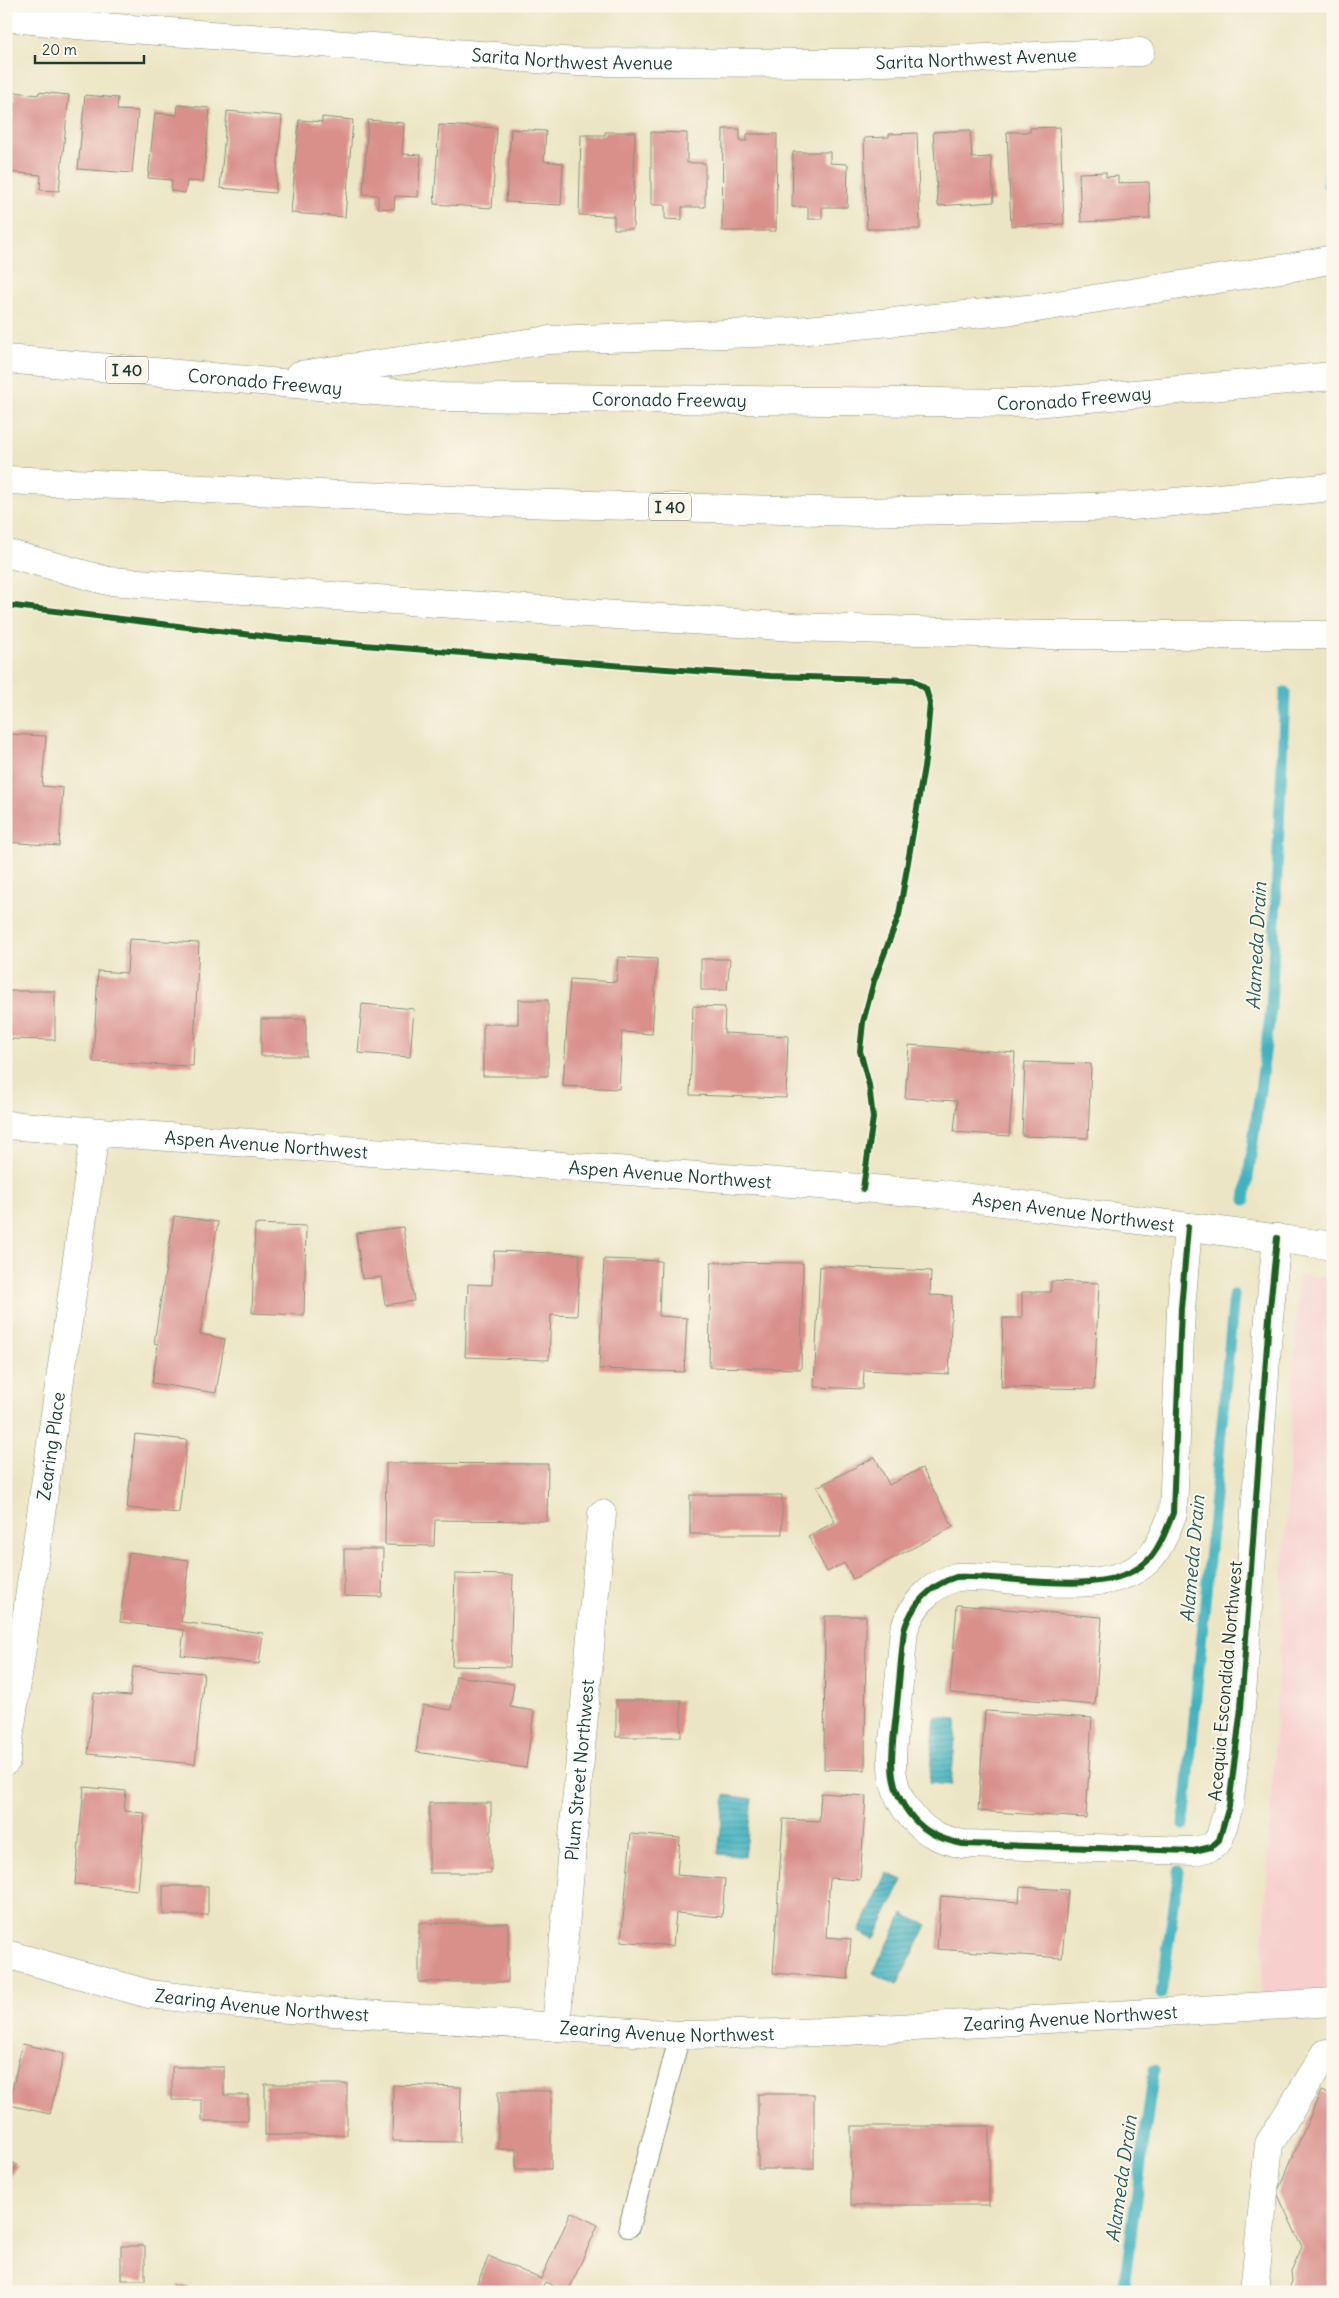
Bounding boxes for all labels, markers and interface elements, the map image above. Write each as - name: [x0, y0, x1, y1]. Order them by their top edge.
- scale bar: [35, 32, 144, 64]
- text: 20 m: [42, 40, 77, 59]
- street label: Sarita Northwest Avenue: [471, 43, 673, 74]
- street label: Sarita Northwest Avenue: [875, 43, 1077, 74]
- road number: I 40: [106, 356, 148, 384]
- street label: Coronado Freeway: [187, 363, 343, 400]
- street label: Coronado Freeway: [997, 381, 1152, 415]
- street label: Coronado Freeway: [592, 387, 747, 412]
- road number: I 40: [649, 494, 691, 520]
- water label: Alameda Drain: [1241, 881, 1271, 1010]
- street label: Aspen Avenue Northwest: [164, 1125, 369, 1163]
- street label: Aspen Avenue Northwest: [568, 1155, 772, 1193]
- street label: Aspen Avenue Northwest: [971, 1187, 1176, 1236]
- street label: Zearing Place: [32, 1390, 70, 1502]
- water label: Alameda Drain: [1174, 1493, 1210, 1624]
- street label: Acequia Escondida Northwest: [1203, 1560, 1247, 1802]
- street label: Plum Street Northwest: [559, 1678, 599, 1862]
- street label: Zearing Avenue Northwest: [154, 1983, 370, 2026]
- street label: Zearing Avenue Northwest: [963, 2000, 1178, 2036]
- street label: Zearing Avenue Northwest: [559, 2016, 774, 2047]
- water label: Alameda Drain: [1100, 2113, 1142, 2244]

